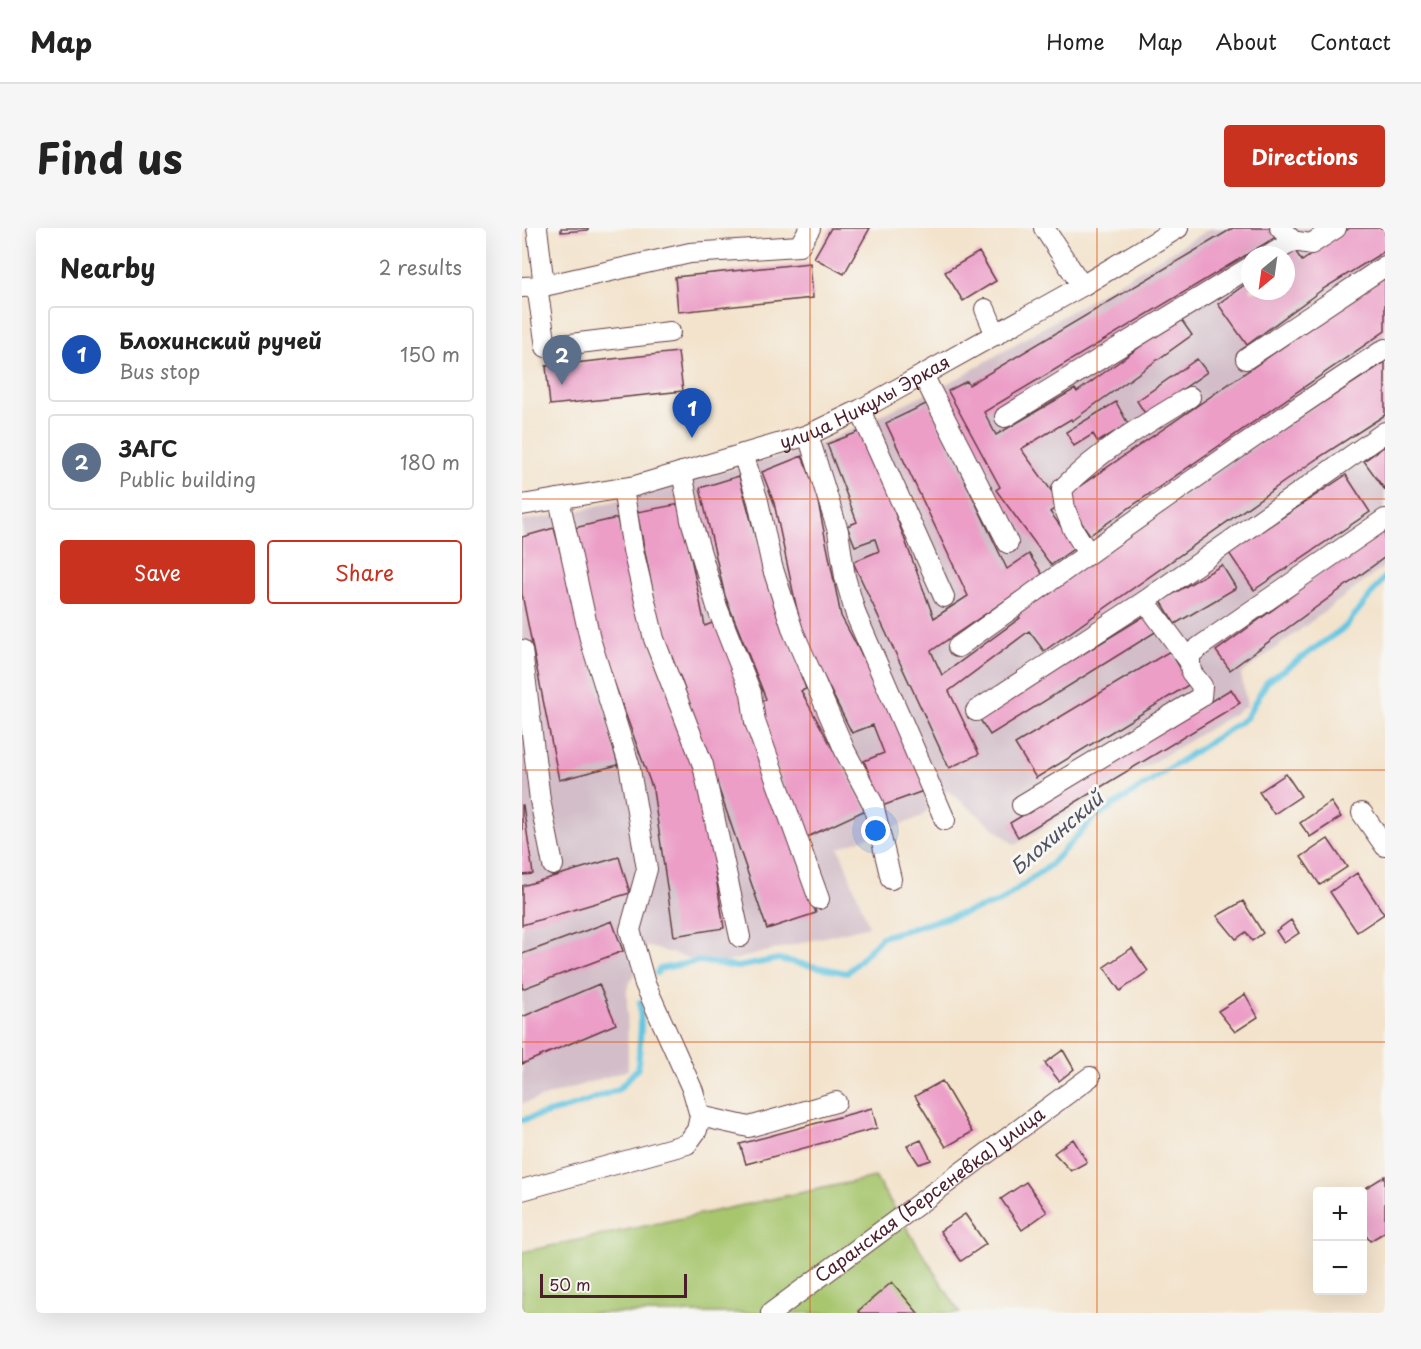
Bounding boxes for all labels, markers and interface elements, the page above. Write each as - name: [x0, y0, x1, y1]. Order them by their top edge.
- text: Map: [30, 20, 92, 63]
- text: Home: [1046, 25, 1105, 57]
- text: Map: [1138, 25, 1183, 57]
- text: About: [1216, 25, 1277, 57]
- text: Contact: [1310, 25, 1391, 57]
- text: Find us: [36, 125, 183, 188]
- button: Directions: [1224, 125, 1385, 187]
- north arrow: [1241, 246, 1295, 300]
- text: Nearby: [60, 248, 155, 287]
- text: 2 results: [379, 252, 462, 282]
- text: Блохинский ручей: [119, 323, 322, 356]
- pin: 2: [542, 336, 582, 385]
- text: 1: [77, 339, 86, 369]
- text: 150 m: [400, 339, 460, 369]
- street label: улица Никулы Эркая: [776, 348, 954, 455]
- text: Bus stop: [119, 356, 200, 386]
- pin: 1: [672, 388, 712, 438]
- text: ЗАГС: [119, 431, 178, 464]
- text: 2: [74, 447, 89, 477]
- text: 180 m: [400, 447, 460, 477]
- text: Public building: [119, 464, 256, 494]
- button: Save: [60, 540, 255, 604]
- button: Share: [267, 540, 462, 604]
- water label: Блохинский: [1003, 781, 1112, 881]
- your location: [861, 816, 890, 845]
- street label: Саранская (Берсеневка) улица: [809, 1099, 1050, 1288]
- map controls: [1313, 1187, 1367, 1295]
- button: +: [1313, 1187, 1367, 1241]
- button: −: [1313, 1241, 1367, 1295]
- scale bar: [540, 1271, 687, 1298]
- text: 50 m: [549, 1272, 590, 1296]

